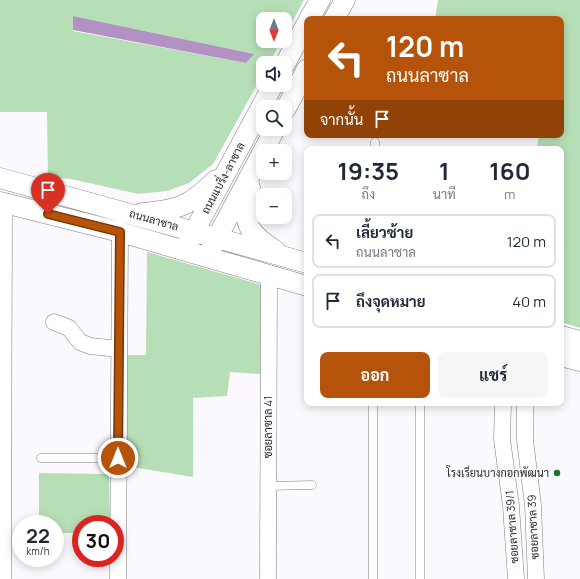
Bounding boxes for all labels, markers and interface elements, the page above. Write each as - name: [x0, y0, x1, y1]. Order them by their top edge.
- north arrow: [256, 12, 292, 48]
- map controls: [256, 12, 292, 224]
- text: 120 m: [386, 27, 464, 65]
- icon: left: [320, 32, 372, 84]
- button: sound: [256, 56, 292, 92]
- text: ถนนลาซาล: [386, 63, 469, 87]
- button: search: [256, 100, 292, 136]
- icon: arrive: [371, 108, 393, 130]
- text: จากนั้น: [320, 109, 363, 130]
- street label: ถนนแบริ่ง-ลาซาล: [195, 138, 248, 216]
- button: +: [256, 144, 292, 180]
- text: 19:35: [337, 154, 399, 187]
- text: 1: [439, 154, 449, 187]
- text: 160: [489, 154, 531, 187]
- pin: [31, 173, 65, 214]
- icon: arrive: [37, 179, 59, 201]
- text: ถึง: [362, 185, 375, 203]
- text: นาที: [433, 185, 456, 203]
- text: m: [504, 185, 515, 203]
- button: −: [256, 188, 292, 224]
- street label: ถนนลาซาล: [128, 205, 181, 234]
- text: เลี้ยวซ้าย: [356, 222, 413, 243]
- icon: left: [322, 230, 344, 252]
- text: 120 m: [507, 231, 546, 252]
- text: ถนนลาซาล: [356, 243, 416, 261]
- icon: arrive: [322, 290, 344, 312]
- text: ถึงจุดหมาย: [356, 291, 426, 312]
- text: 40 m: [512, 291, 546, 312]
- button: ออก: [320, 352, 430, 398]
- button: แชร์: [438, 352, 548, 398]
- street label: ซอยลาซาล 41: [260, 396, 275, 458]
- position arrow: [97, 437, 139, 479]
- place label: โรงเรียนบางกอกพัฒนา: [446, 465, 549, 480]
- marker: โรงเรียนบางกอกพัฒนา: [552, 468, 562, 478]
- street label: ซอยลาซาล 39/1: [501, 490, 522, 564]
- street label: ซอยลาซาล 39: [523, 494, 542, 560]
- speed limit sign: 30: [72, 515, 124, 567]
- text: 22: [26, 522, 50, 549]
- text: km/h: [26, 544, 50, 558]

